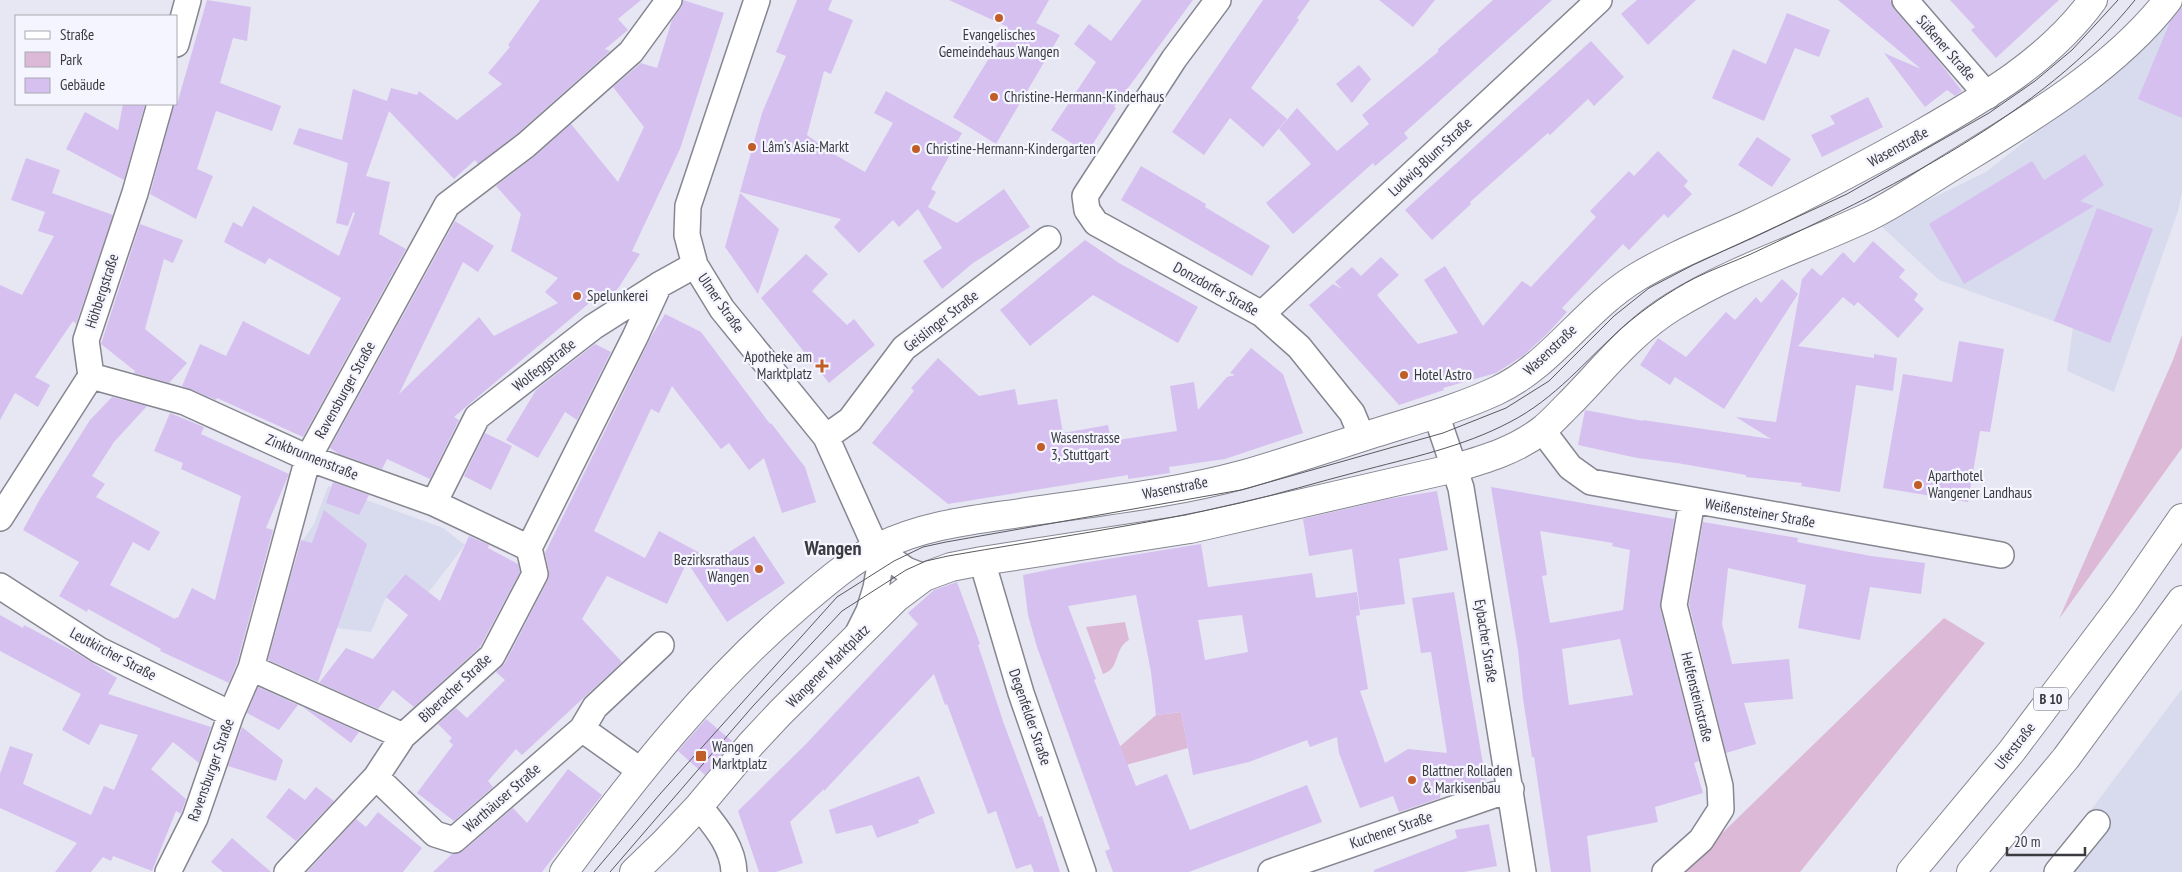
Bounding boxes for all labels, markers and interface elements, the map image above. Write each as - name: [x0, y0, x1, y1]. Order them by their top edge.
- street label: Süßener Straße: [1913, 11, 1980, 84]
- marker: Evangelisches Gemeindehaus Wangen: [993, 12, 1005, 24]
- legend: [15, 15, 178, 105]
- text: Straße: [60, 25, 94, 44]
- place label: Evangelisches Gemeindehaus Wangen: [939, 25, 1059, 61]
- text: Park: [60, 50, 82, 69]
- text: Gebäude: [60, 75, 105, 94]
- place label: Christine-Hermann-Kinderhaus: [1004, 87, 1164, 106]
- marker: Christine-Hermann-Kinderhaus: [988, 91, 1000, 103]
- street label: Ludwig-Blum-Straße: [1384, 113, 1475, 200]
- street label: Wasenstraße: [1864, 122, 1931, 171]
- place label: Lâm’s Asia-Markt: [762, 137, 849, 156]
- place label: Christine-Hermann-Kindergarten: [926, 139, 1096, 158]
- marker: Lâm’s Asia-Markt: [746, 141, 758, 153]
- marker: Christine-Hermann-Kindergarten: [910, 143, 922, 155]
- street label: Höhbergstraße: [81, 251, 122, 331]
- street label: Donzdorfer Straße: [1170, 257, 1262, 320]
- street label: Ulmer Straße: [694, 269, 749, 336]
- place label: Spelunkerei: [587, 286, 648, 305]
- street label: Geislinger Straße: [900, 286, 982, 356]
- marker: Spelunkerei: [571, 290, 583, 302]
- street label: Wasenstraße: [1519, 320, 1580, 379]
- street label: Wolfeggstraße: [508, 334, 579, 395]
- street label: Ravensburger Straße: [310, 338, 379, 442]
- place label: Apotheke am Marktplatz: [744, 347, 812, 383]
- marker: Apotheke am Marktplatz: [816, 360, 828, 372]
- place label: Hotel Astro: [1414, 365, 1472, 384]
- marker: Hotel Astro: [1398, 369, 1410, 381]
- place label: Wasenstrasse 3, Stuttgart: [1051, 428, 1120, 464]
- street label: Zinkbrunnenstraße: [263, 429, 361, 484]
- marker: Wasenstrasse 3, Stuttgart: [1035, 441, 1047, 453]
- place label: Aparthotel Wangener Landhaus: [1928, 466, 2032, 502]
- street label: Wasenstraße: [1141, 472, 1209, 503]
- marker: Aparthotel Wangener Landhaus: [1912, 479, 1924, 491]
- street label: Weißensteiner Straße: [1703, 493, 1817, 532]
- district label: Wangen: [803, 535, 862, 561]
- place label: Bezirksrathaus Wangen: [674, 550, 749, 586]
- marker: Bezirksrathaus Wangen: [753, 563, 765, 575]
- street label: Eybacher Straße: [1471, 598, 1502, 684]
- street label: Wangener Marktplatz: [782, 620, 873, 711]
- street label: Leutkircher Straße: [67, 623, 160, 684]
- street label: Biberacher Straße: [414, 649, 495, 726]
- street label: Helfensteinstraße: [1677, 650, 1718, 744]
- street label: Degenfelder Straße: [1005, 666, 1056, 768]
- road number: B 10: [2034, 688, 2068, 711]
- street label: Ravensburger Straße: [183, 716, 238, 824]
- street label: Uferstraße: [1990, 718, 2039, 773]
- place label: Wangen Marktplatz: [712, 737, 767, 773]
- marker: Wangen Marktplatz: [694, 749, 708, 763]
- street label: Warthäuser Straße: [459, 759, 544, 836]
- place label: Blattner Rolladen & Markisenbau: [1422, 761, 1512, 797]
- marker: Blattner Rolladen & Markisenbau: [1406, 774, 1418, 786]
- street label: Kuchener Straße: [1347, 807, 1435, 853]
- scale bar: [2007, 824, 2084, 856]
- text: 20 m: [2014, 832, 2040, 851]

